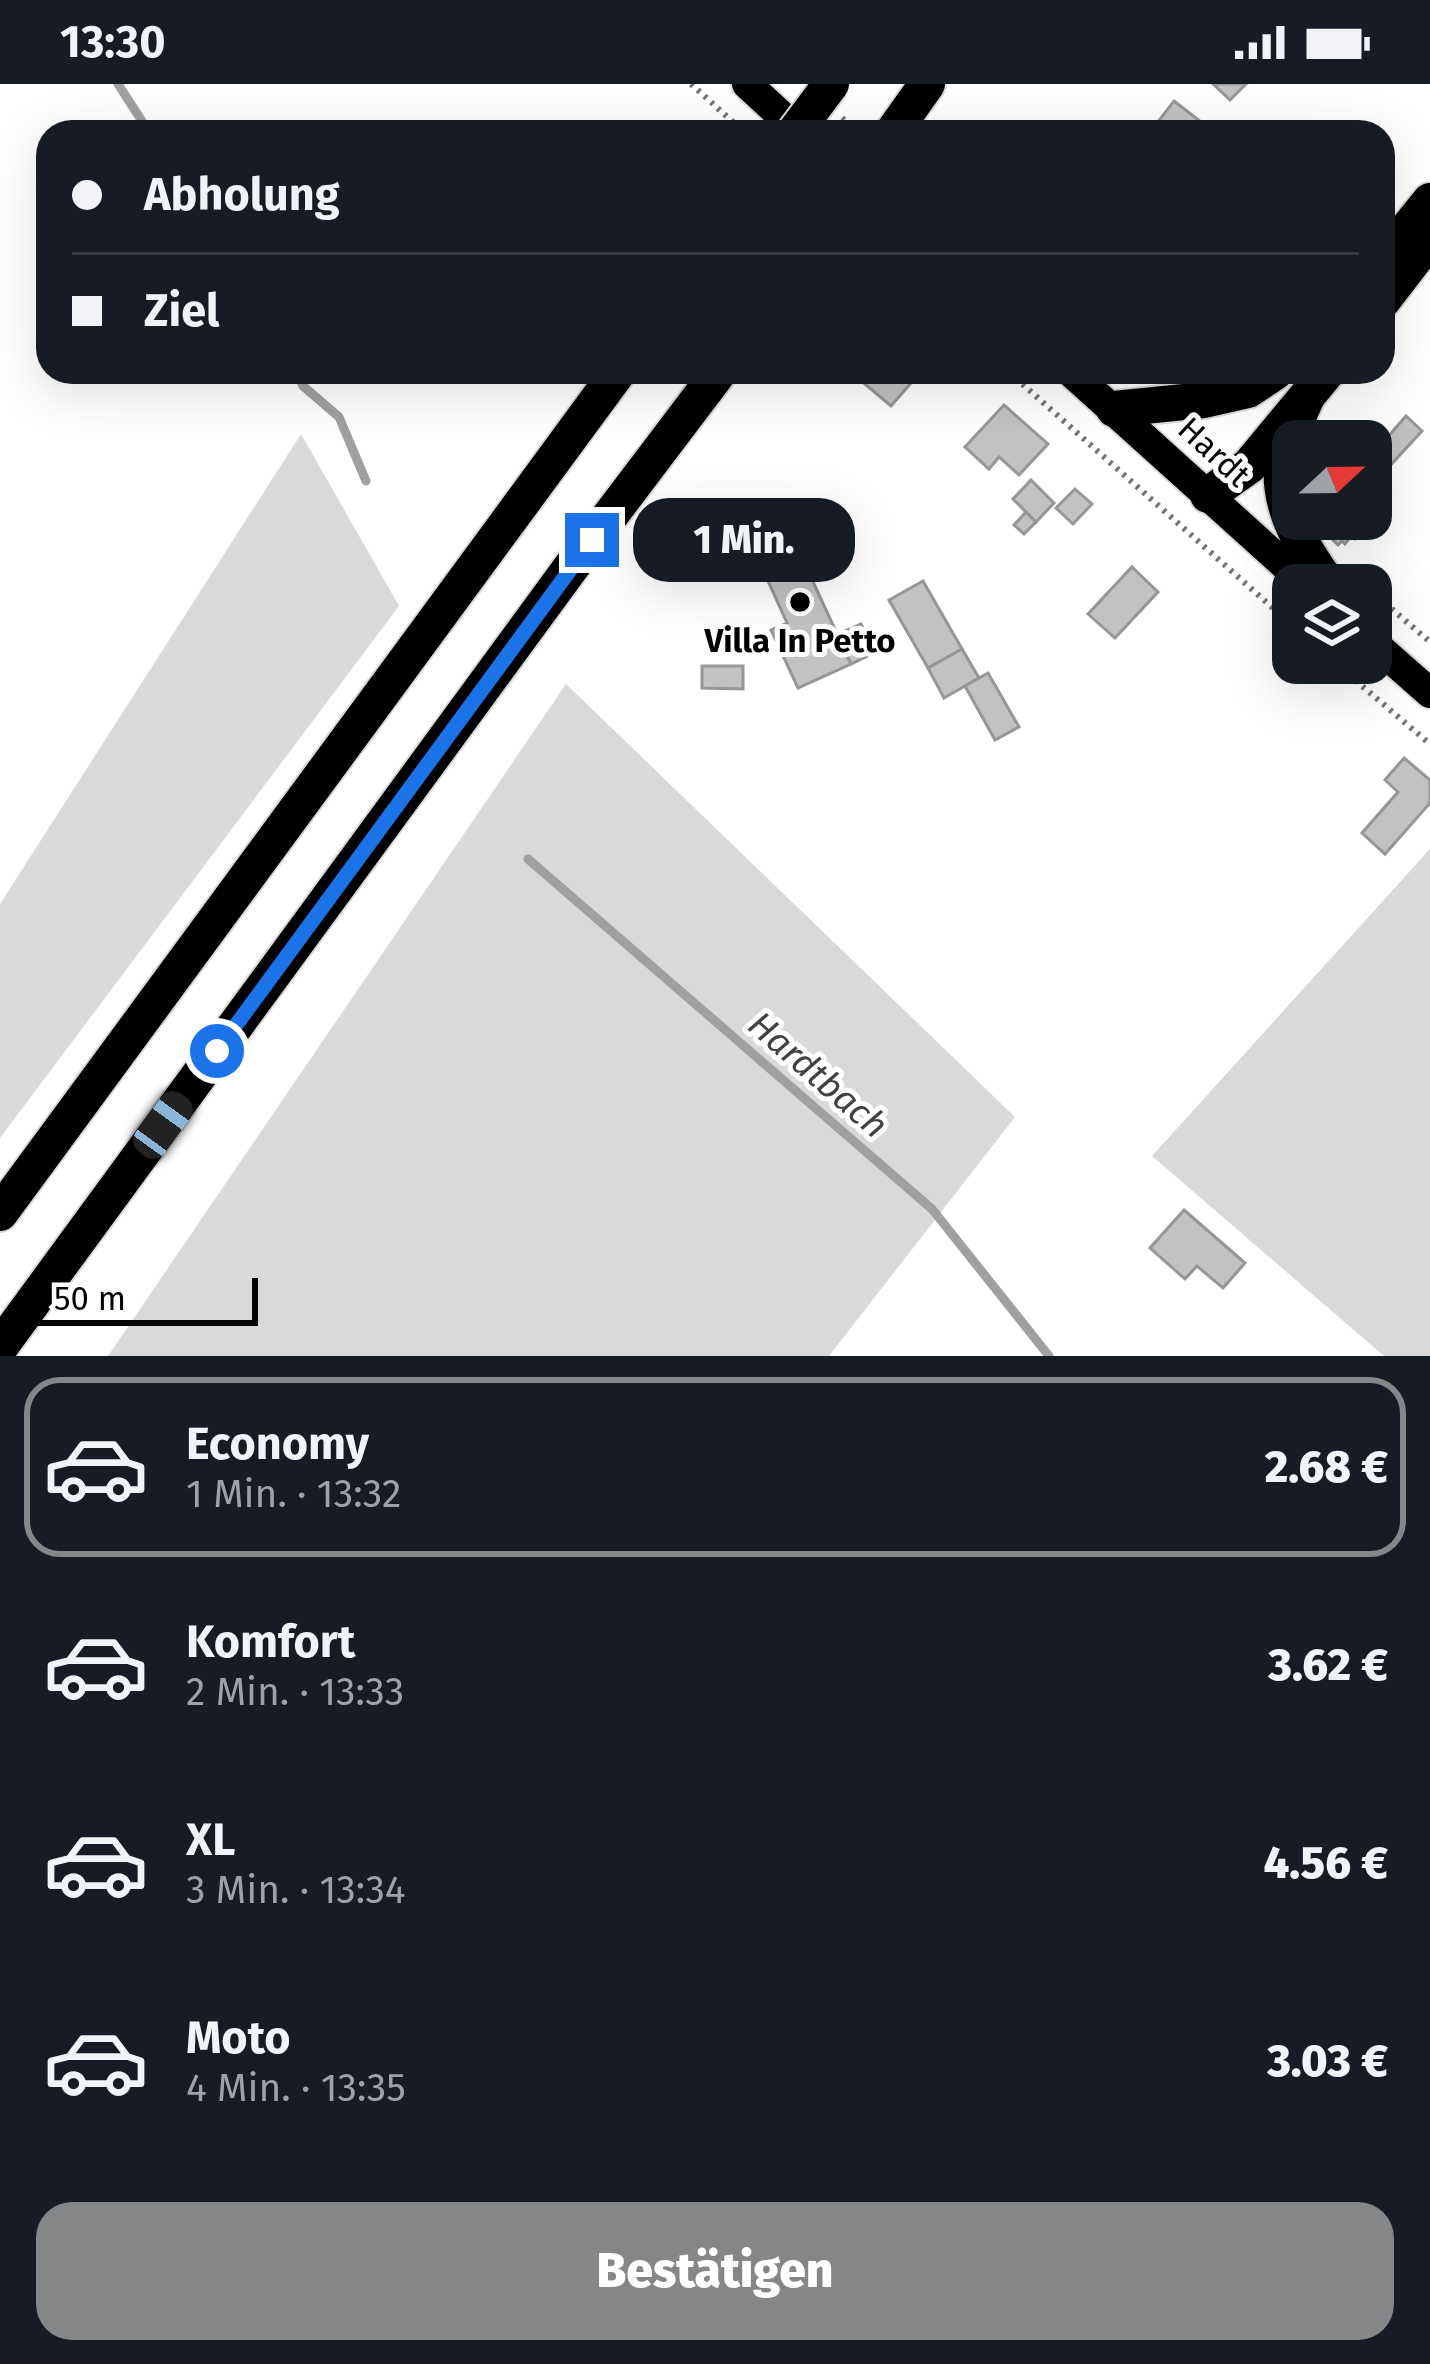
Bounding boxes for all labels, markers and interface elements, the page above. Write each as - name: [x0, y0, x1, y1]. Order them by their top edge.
- text: 13:30: [60, 15, 166, 69]
- text: Abholung: [144, 168, 340, 222]
- text: Ziel: [144, 284, 219, 338]
- street label: Hardt: [1170, 409, 1258, 495]
- north arrow: [1272, 420, 1392, 540]
- map controls: [1272, 420, 1392, 684]
- callout: 1 Min.: [634, 498, 856, 582]
- route end: [565, 513, 619, 567]
- text: 1 Min.: [694, 517, 794, 563]
- button: layers: [1272, 564, 1392, 684]
- marker: Villa In Petto: [787, 589, 813, 615]
- place label: Villa In Petto: [703, 621, 896, 661]
- water label: Hardtbach: [739, 1002, 897, 1148]
- route start: [190, 1024, 244, 1078]
- car: [127, 1085, 199, 1165]
- scale bar: [36, 1272, 258, 1325]
- text: 50 m: [54, 1279, 126, 1319]
- icon: car: [42, 1413, 150, 1521]
- text: Economy: [186, 1417, 369, 1471]
- text: 2.68 €: [1265, 1440, 1388, 1494]
- text: 1 Min. · 13:32: [186, 1471, 401, 1517]
- icon: car: [42, 1611, 150, 1719]
- text: Komfort: [186, 1615, 355, 1669]
- text: 3.62 €: [1268, 1638, 1388, 1692]
- text: 2 Min. · 13:33: [186, 1669, 404, 1715]
- icon: car: [42, 1809, 150, 1917]
- text: XL: [186, 1813, 235, 1867]
- text: 4.56 €: [1263, 1836, 1388, 1890]
- text: 3 Min. · 13:34: [186, 1867, 405, 1913]
- icon: car: [42, 2007, 150, 2115]
- text: Moto: [186, 2011, 291, 2065]
- text: 3.03 €: [1267, 2034, 1388, 2088]
- text: 4 Min. · 13:35: [186, 2065, 406, 2111]
- button: Bestätigen: [36, 2202, 1394, 2340]

